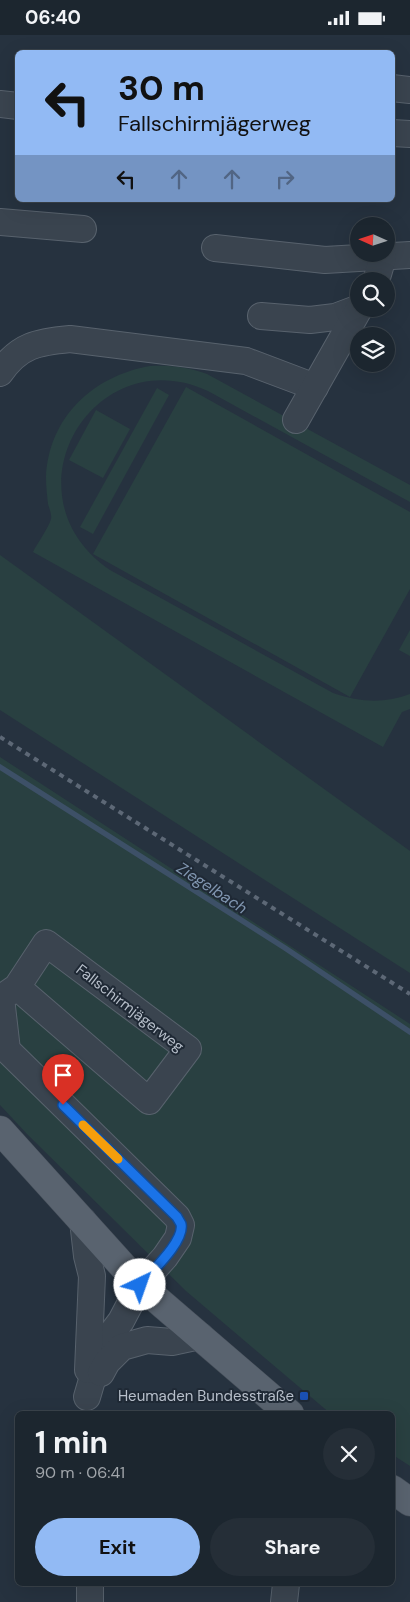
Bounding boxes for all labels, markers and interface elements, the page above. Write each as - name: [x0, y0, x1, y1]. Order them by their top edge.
- text: 06:40: [25, 5, 81, 30]
- text: 30 m: [118, 65, 205, 111]
- icon: left: [35, 70, 100, 135]
- text: Fallschirmjägerweg: [118, 109, 311, 138]
- icon: left: [112, 165, 140, 193]
- icon: ahead: [165, 165, 193, 193]
- icon: ahead: [218, 165, 246, 193]
- icon: right: [271, 165, 299, 193]
- north arrow: [350, 217, 395, 263]
- map controls: [350, 217, 395, 372]
- button: search: [350, 272, 395, 317]
- button: layers: [350, 327, 395, 372]
- water label: Ziegelbach: [173, 857, 251, 919]
- street label: Fallschirmjägerweg: [72, 960, 188, 1056]
- pin: [42, 1054, 84, 1105]
- icon: arrive: [49, 1061, 77, 1089]
- position arrow: [113, 1258, 165, 1310]
- place label: Heumaden Bundesstraße: [118, 1386, 294, 1406]
- marker: Heumaden Bundesstraße: [298, 1390, 310, 1402]
- text: 1 min: [35, 1423, 108, 1462]
- button: close: [323, 1428, 375, 1480]
- text: 90 m · 06:41: [35, 1462, 125, 1483]
- button: Exit: [35, 1518, 200, 1576]
- button: Share: [210, 1518, 375, 1576]

